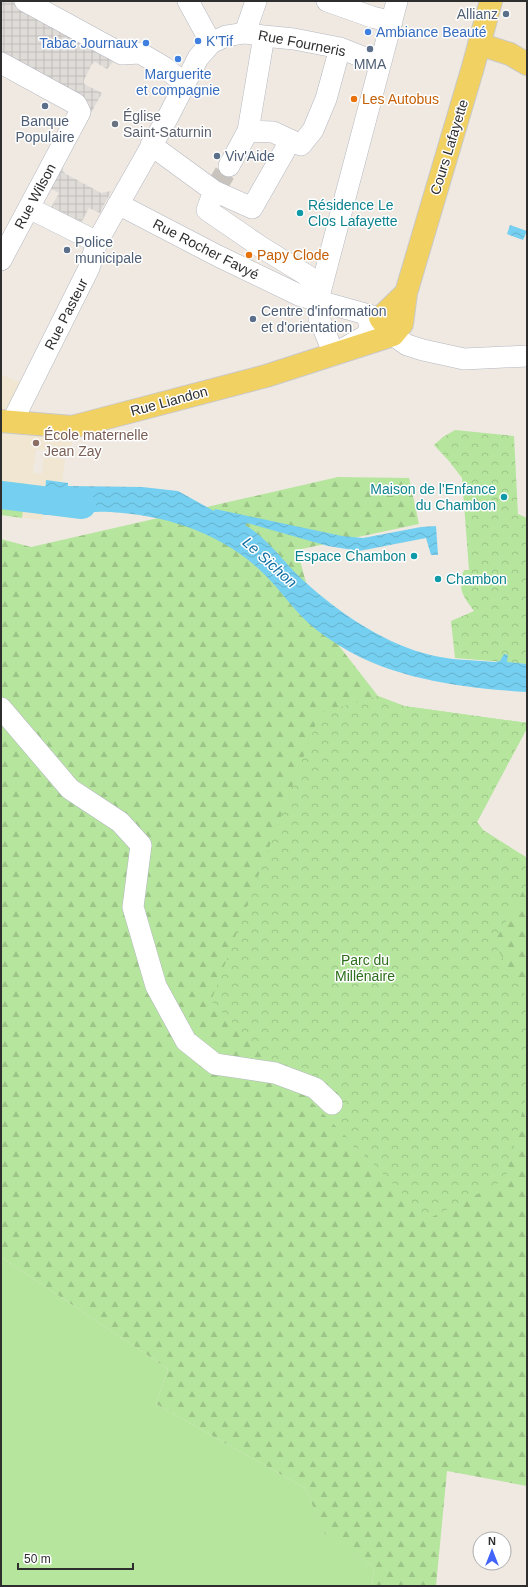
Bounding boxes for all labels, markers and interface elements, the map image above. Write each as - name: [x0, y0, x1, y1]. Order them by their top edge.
- place label: Allianz: [457, 6, 498, 22]
- marker: Allianz: [501, 9, 511, 19]
- place label: Ambiance Beauté: [376, 24, 487, 40]
- street label: Rue Fourneris: [257, 27, 347, 59]
- marker: Ambiance Beauté: [363, 27, 373, 37]
- place label: K'Tif: [206, 33, 233, 49]
- place label: Tabac Journaux: [39, 35, 138, 51]
- marker: K'Tif: [193, 36, 203, 46]
- marker: Tabac Journaux: [141, 38, 151, 48]
- marker: MMA: [365, 44, 375, 54]
- marker: Marguerite et compagnie: [173, 54, 183, 64]
- place label: MMA: [354, 56, 387, 72]
- place label: Marguerite et compagnie: [136, 66, 220, 98]
- place label: Les Autobus: [362, 91, 439, 107]
- marker: Les Autobus: [349, 94, 359, 104]
- street label: Cours Lafayette: [427, 97, 471, 197]
- marker: Banque Populaire: [40, 101, 50, 111]
- place label: Église Saint-Saturnin: [123, 108, 212, 140]
- place label: Banque Populaire: [15, 113, 75, 145]
- marker: Église Saint-Saturnin: [110, 119, 120, 129]
- place label: Viv'Aide: [225, 148, 275, 164]
- marker: Viv'Aide: [212, 151, 222, 161]
- street label: Rue Wilson: [11, 161, 59, 231]
- place label: Résidence Le Clos Lafayette: [308, 197, 398, 229]
- marker: Résidence Le Clos Lafayette: [295, 208, 305, 218]
- street label: Rue Rocher Favyé: [150, 215, 262, 283]
- place label: Police municipale: [75, 234, 142, 266]
- marker: Police municipale: [62, 245, 72, 255]
- place label: Papy Clode: [257, 247, 330, 263]
- marker: Papy Clode: [244, 250, 254, 260]
- street label: Rue Pasteur: [41, 275, 91, 352]
- place label: Centre d'information et d'orientation: [261, 303, 387, 335]
- marker: Centre d'information et d'orientation: [248, 314, 258, 324]
- street label: Rue Liandon: [129, 383, 209, 419]
- place label: École maternelle Jean Zay: [44, 427, 148, 459]
- marker: École maternelle Jean Zay: [31, 438, 41, 448]
- place label: Maison de l'Enfance du Chambon: [370, 481, 496, 513]
- marker: Maison de l'Enfance du Chambon: [499, 492, 509, 502]
- water label: Le Sichon: [240, 533, 300, 591]
- place label: Espace Chambon: [295, 548, 406, 564]
- marker: Espace Chambon: [409, 551, 419, 561]
- place label: Chambon: [446, 571, 507, 587]
- marker: Chambon: [433, 574, 443, 584]
- park label: Parc du Millénaire: [335, 952, 395, 984]
- north arrow: [472, 1531, 512, 1571]
- text: N: [488, 1535, 496, 1547]
- scale bar: [18, 1545, 133, 1571]
- text: 50 m: [24, 1552, 51, 1566]

